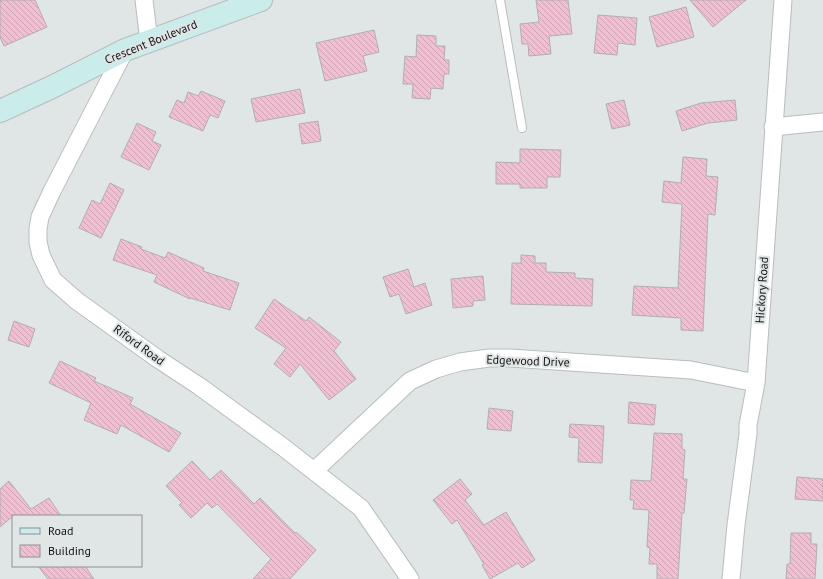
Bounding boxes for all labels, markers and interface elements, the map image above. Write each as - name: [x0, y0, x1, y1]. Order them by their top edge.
- street label: Crescent Boulevard: [102, 16, 199, 67]
- street label: Hickory Road: [752, 256, 771, 324]
- street label: Riford Road: [111, 321, 168, 368]
- street label: Edgewood Drive: [486, 352, 570, 369]
- legend: [12, 515, 142, 567]
- text: Road: [48, 523, 73, 538]
- text: Building: [48, 543, 91, 558]

